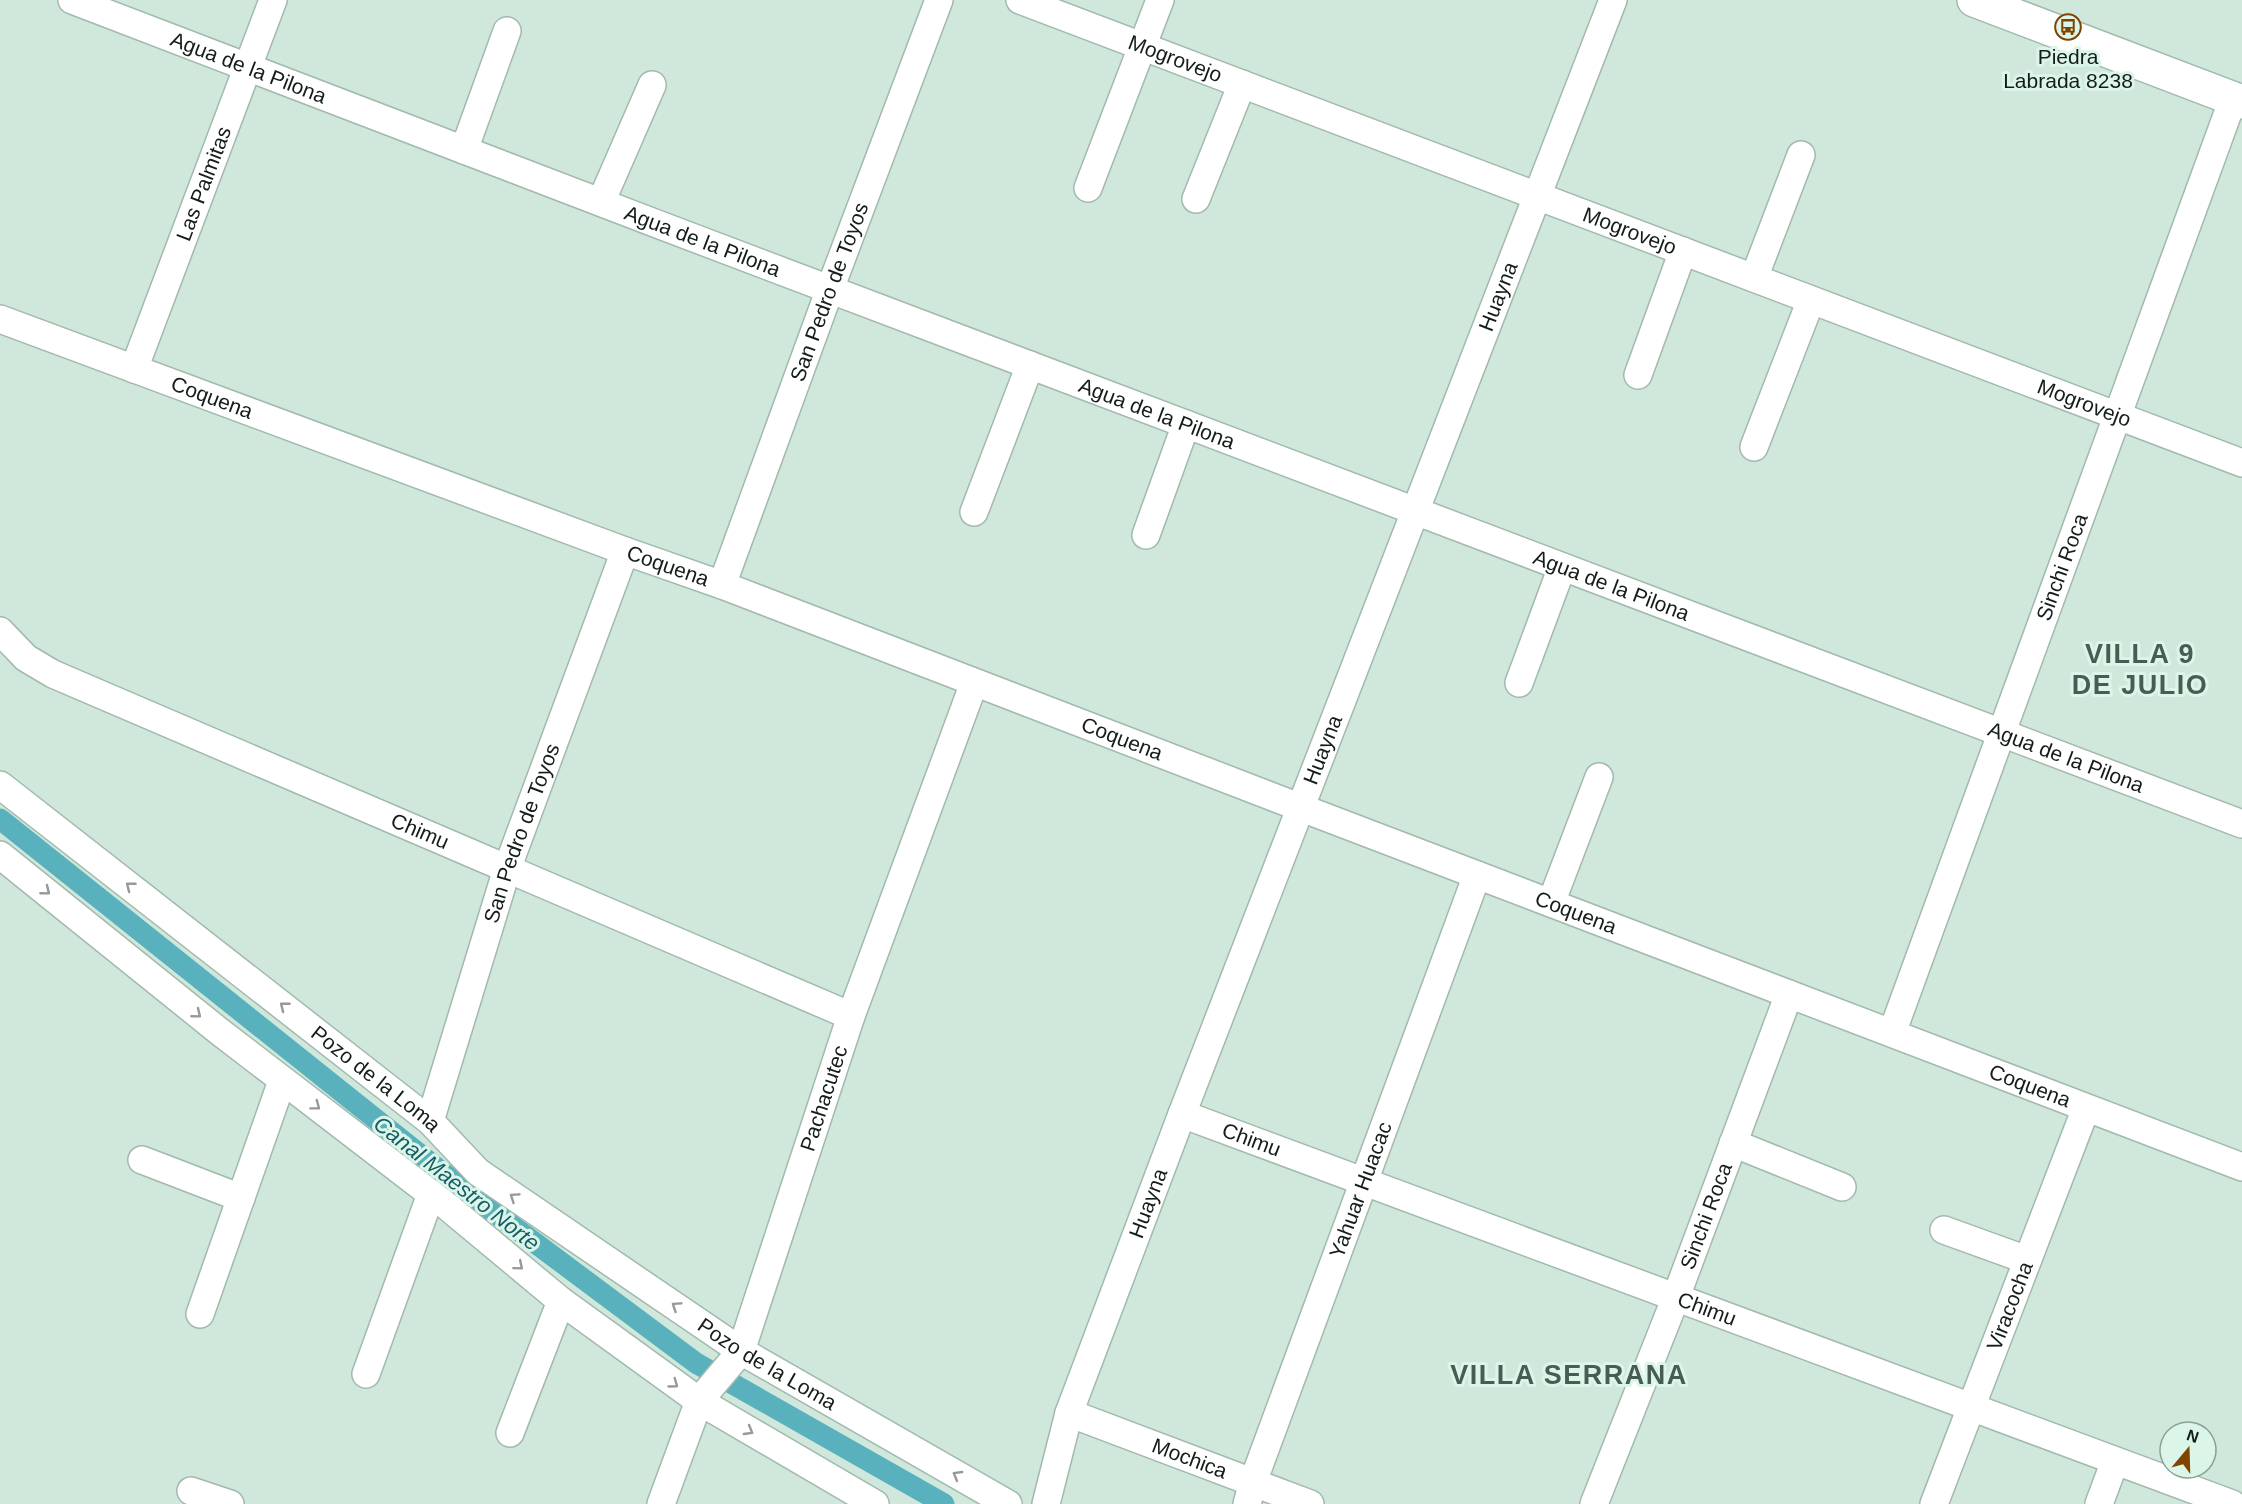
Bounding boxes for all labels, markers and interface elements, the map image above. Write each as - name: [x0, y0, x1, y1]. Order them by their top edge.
- bus stop icon: Piedra Labrada 8238: [2053, 12, 2083, 42]
- street label: Agua de la Pilona: [168, 27, 330, 108]
- street label: Mogrovejo: [1125, 30, 1225, 86]
- place label: Piedra Labrada 8238: [2003, 45, 2133, 92]
- street label: Las Palmitas: [171, 123, 235, 244]
- street label: San Pedro de Toyos: [785, 199, 873, 384]
- street label: Agua de la Pilona: [622, 201, 784, 281]
- street label: Mogrovejo: [1580, 202, 1680, 259]
- street label: Huayna: [1474, 258, 1522, 334]
- street label: Coquena: [168, 372, 256, 423]
- street label: Agua de la Pilona: [1076, 373, 1238, 453]
- street label: Mogrovejo: [2034, 375, 2134, 431]
- street label: Sinchi Roca: [2032, 510, 2092, 624]
- street label: Coquena: [624, 541, 712, 591]
- street label: Agua de la Pilona: [1530, 545, 1693, 625]
- district label: VILLA 9 DE JULIO: [2072, 639, 2208, 700]
- street label: Huayna: [1299, 711, 1346, 788]
- street label: Coquena: [1078, 712, 1166, 765]
- street label: Agua de la Pilona: [1985, 717, 2148, 797]
- street label: San Pedro de Toyos: [479, 740, 564, 926]
- street label: Chimu: [388, 808, 452, 853]
- one-way arrow: [125, 883, 136, 894]
- one-way arrow: [39, 884, 50, 895]
- street label: Coquena: [1532, 886, 1620, 938]
- one-way arrow: [279, 1003, 290, 1014]
- one-way arrow: [190, 1006, 201, 1017]
- street label: Pozo de la Loma: [307, 1021, 446, 1136]
- street label: Pachacutec: [795, 1042, 852, 1154]
- street label: Coquena: [1986, 1060, 2074, 1112]
- one-way arrow: [310, 1099, 321, 1110]
- water label: Canal Maestro Norte: [369, 1111, 544, 1256]
- street label: Chimu: [1219, 1118, 1284, 1161]
- street label: Yahuar Huacac: [1325, 1119, 1396, 1261]
- street label: Sinchi Roca: [1675, 1159, 1736, 1272]
- street label: Huayna: [1124, 1165, 1171, 1241]
- one-way arrow: [510, 1193, 521, 1204]
- street label: Viracocha: [1982, 1258, 2037, 1353]
- one-way arrow: [512, 1259, 523, 1270]
- street label: Chimu: [1675, 1287, 1740, 1330]
- one-way arrow: [671, 1302, 682, 1313]
- street label: Pozo de la Loma: [694, 1313, 841, 1414]
- district label: VILLA SERRANA: [1450, 1360, 1688, 1390]
- one-way arrow: [668, 1377, 679, 1388]
- north arrow: [2158, 1420, 2218, 1480]
- one-way arrow: [743, 1423, 753, 1435]
- text: N: [2184, 1426, 2201, 1446]
- street label: Mochica: [1149, 1434, 1231, 1483]
- one-way arrow: [953, 1471, 963, 1482]

